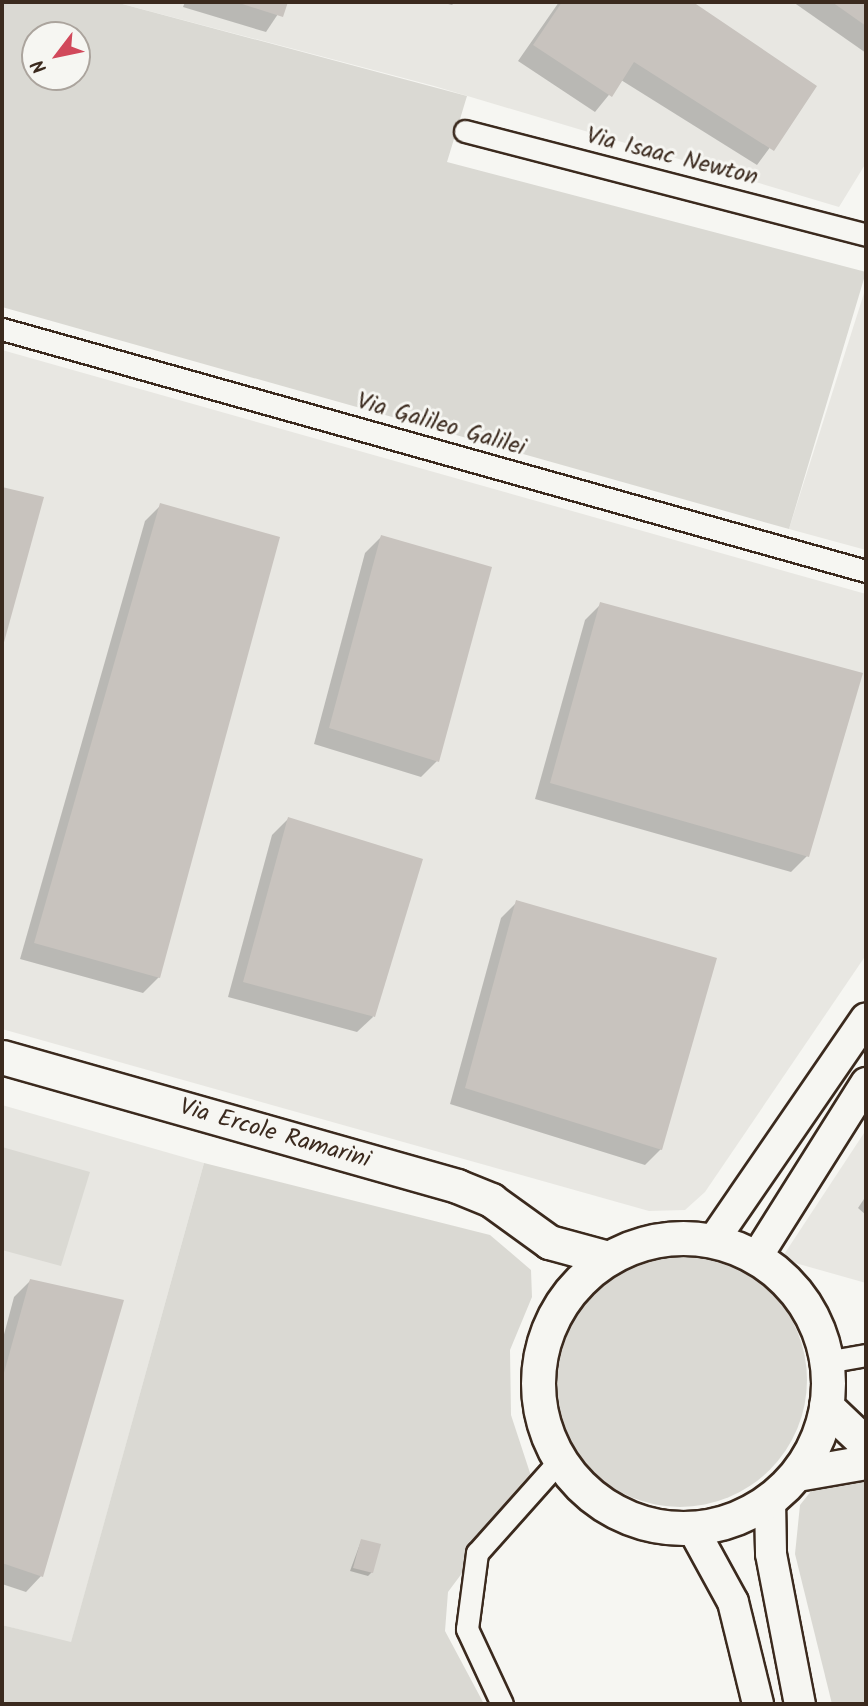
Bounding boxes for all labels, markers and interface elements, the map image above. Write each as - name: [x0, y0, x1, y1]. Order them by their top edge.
- north arrow: [21, 21, 91, 91]
- text: N: [24, 53, 56, 79]
- street label: Via Isaac Newton: [583, 122, 761, 192]
- street label: Via Galileo Galilei: [353, 387, 529, 463]
- street label: Via Ercole Ramarini: [176, 1093, 374, 1175]

